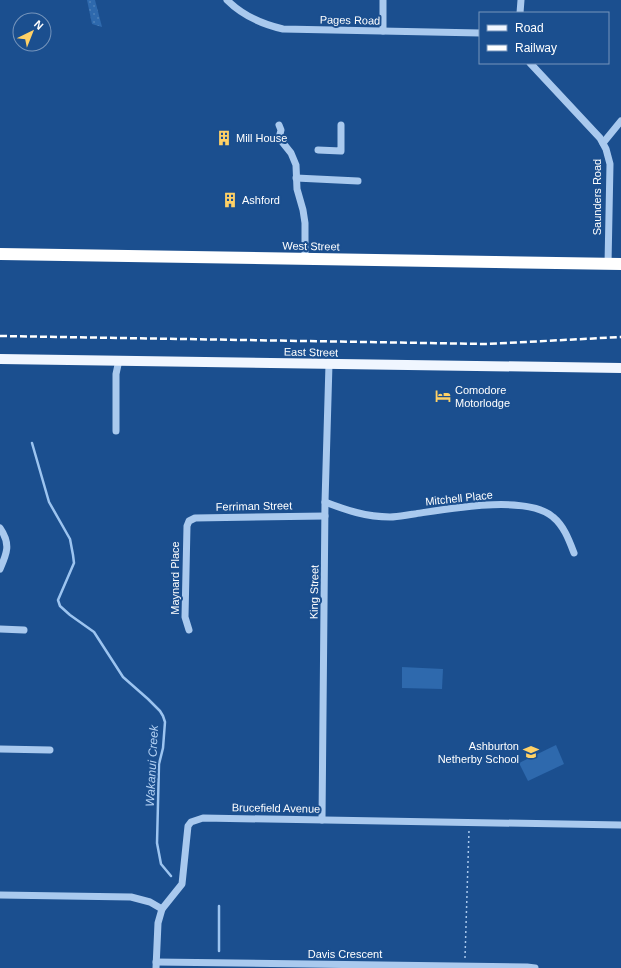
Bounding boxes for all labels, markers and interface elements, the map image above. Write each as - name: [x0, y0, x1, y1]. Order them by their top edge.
- north arrow: [12, 12, 52, 52]
- legend: [479, 12, 609, 64]
- street label: Pages Road: [320, 13, 380, 27]
- text: N: [32, 18, 46, 32]
- text: Road: [515, 21, 544, 35]
- text: Railway: [515, 41, 557, 55]
- building icon: Mill House: [215, 129, 233, 147]
- place label: Mill House: [236, 132, 287, 144]
- street label: Saunders Road: [591, 159, 603, 235]
- building icon: Ashford: [221, 191, 239, 209]
- place label: Ashford: [242, 194, 280, 206]
- street label: West Street: [282, 240, 340, 252]
- street label: East Street: [284, 346, 338, 358]
- place label: Comodore Motorlodge: [455, 384, 510, 409]
- hotel icon: Comodore Motorlodge: [434, 387, 452, 405]
- street label: Mitchell Place: [425, 488, 493, 508]
- street label: Ferriman Street: [216, 499, 292, 513]
- street label: Maynard Place: [169, 541, 181, 615]
- street label: King Street: [308, 565, 320, 619]
- water label: Wakanui Creek: [143, 724, 161, 807]
- place label: Ashburton Netherby School: [438, 740, 519, 765]
- school or university icon: Ashburton Netherby School: [522, 743, 540, 761]
- street label: Brucefield Avenue: [232, 801, 320, 815]
- street label: Davis Crescent: [308, 948, 382, 960]

